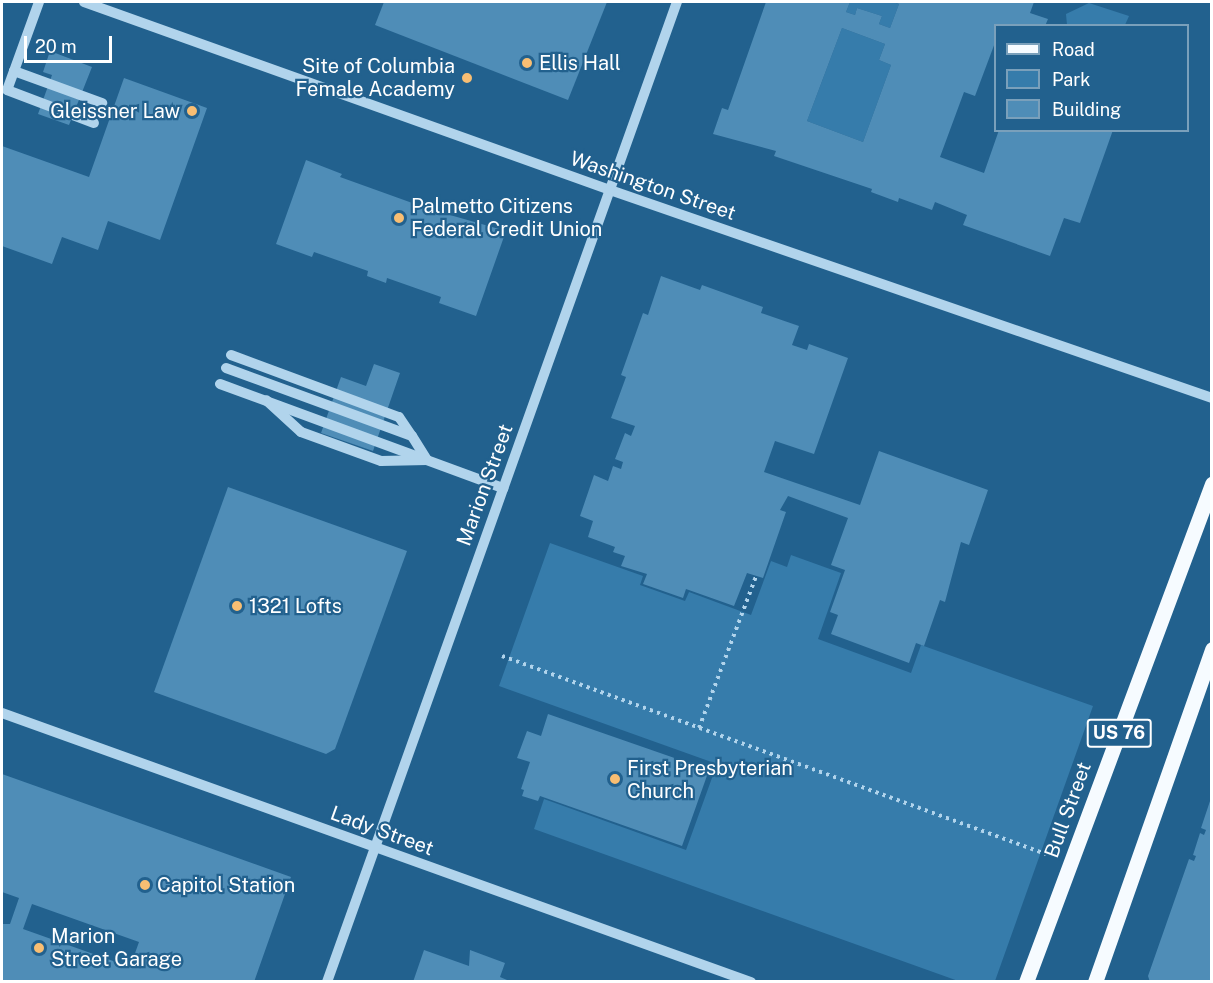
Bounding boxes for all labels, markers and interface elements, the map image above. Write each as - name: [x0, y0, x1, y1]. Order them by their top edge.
- scale bar: [27, 24, 116, 62]
- legend: [994, 24, 1189, 132]
- text: 20 m: [35, 36, 77, 57]
- text: Road: [1052, 39, 1095, 60]
- place label: Ellis Hall: [539, 51, 621, 75]
- place label: Site of Columbia Female Academy: [295, 54, 455, 101]
- marker: Ellis Hall: [520, 56, 534, 70]
- text: Park: [1052, 69, 1090, 90]
- marker: Site of Columbia Female Academy: [460, 71, 474, 85]
- place label: Gleissner Law: [50, 99, 180, 123]
- text: Building: [1052, 99, 1121, 120]
- marker: Gleissner Law: [185, 104, 199, 118]
- street label: Washington Street: [567, 146, 739, 226]
- place label: Palmetto Citizens Federal Credit Union: [411, 195, 602, 242]
- marker: Palmetto Citizens Federal Credit Union: [392, 211, 406, 225]
- street label: Marion Street: [452, 421, 518, 549]
- place label: 1321 Lofts: [249, 594, 342, 618]
- marker: 1321 Lofts: [230, 599, 244, 613]
- road number: US 76: [1086, 718, 1152, 748]
- place label: First Presbyterian Church: [627, 756, 793, 803]
- street label: Bull Street: [1040, 759, 1096, 861]
- marker: First Presbyterian Church: [608, 772, 622, 786]
- street label: Lady Street: [327, 801, 437, 861]
- place label: Capitol Station: [157, 873, 295, 897]
- marker: Capitol Station: [138, 878, 152, 892]
- place label: Marion Street Garage: [51, 924, 182, 971]
- marker: Marion Street Garage: [32, 941, 46, 955]

